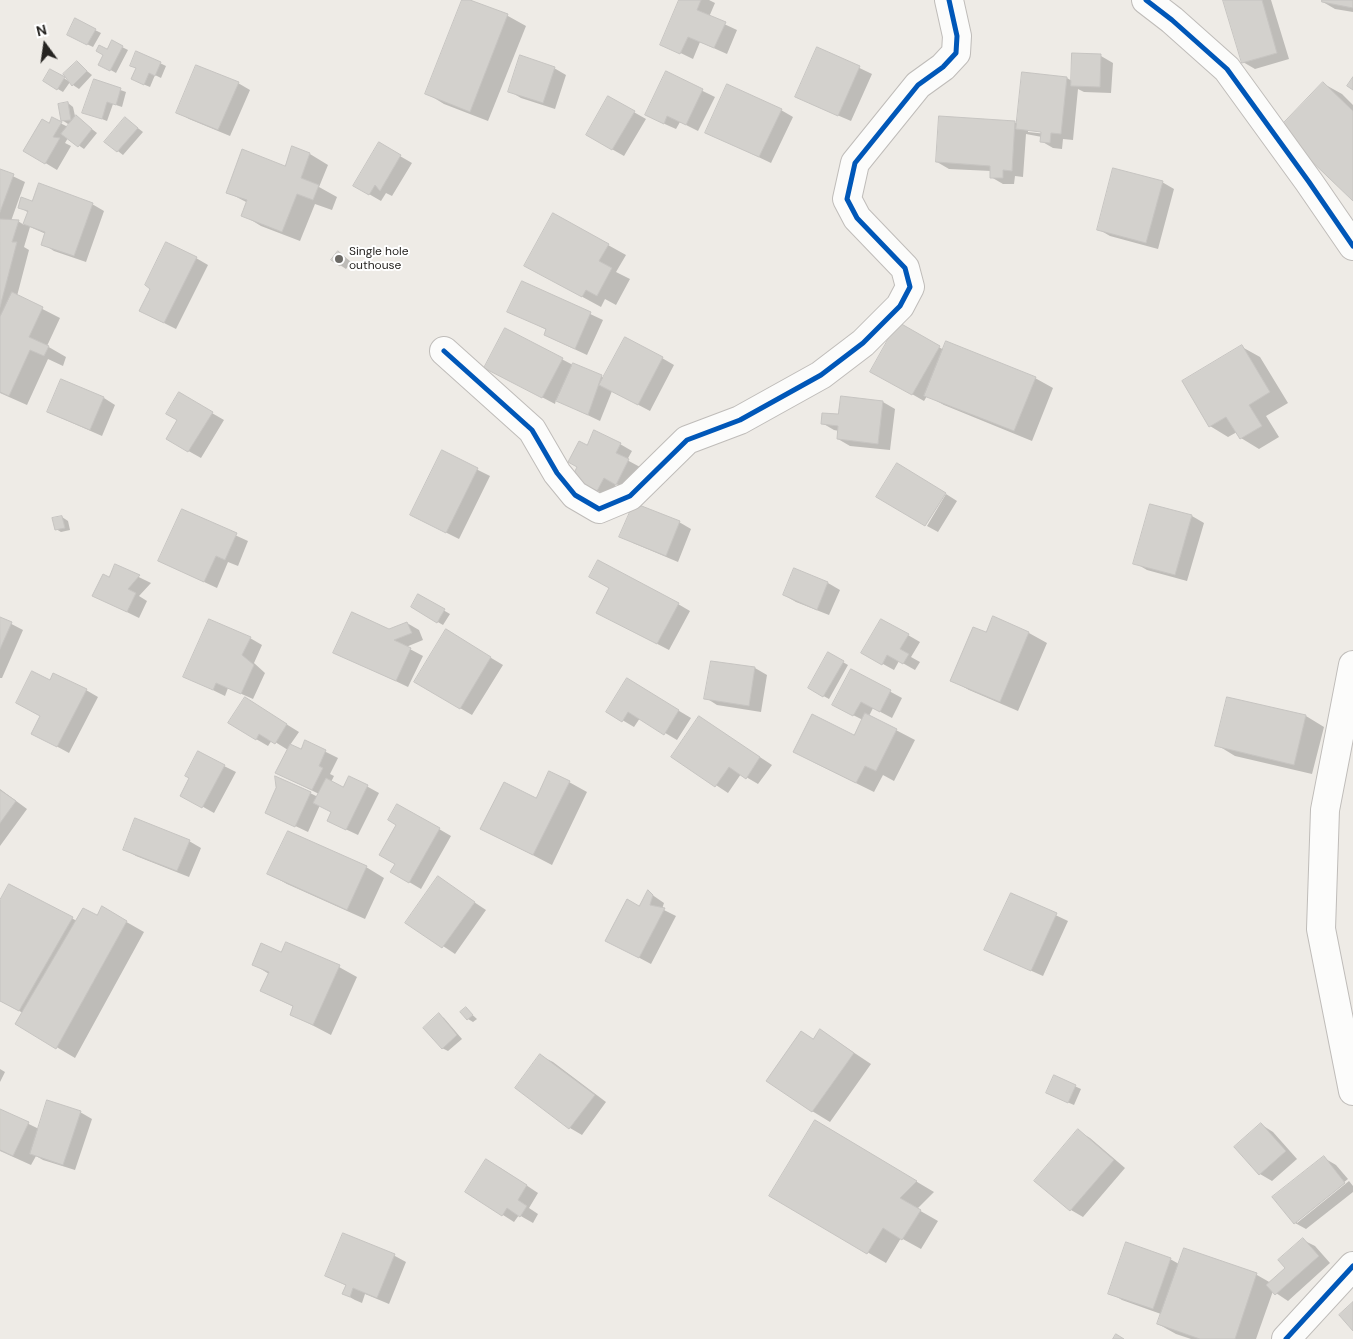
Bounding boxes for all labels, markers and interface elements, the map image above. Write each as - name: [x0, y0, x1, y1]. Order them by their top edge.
- north arrow: [20, 20, 70, 70]
- text: N: [34, 20, 49, 40]
- place label: Single hole outhouse: [349, 245, 409, 273]
- marker: Single hole outhouse: [333, 253, 345, 265]

